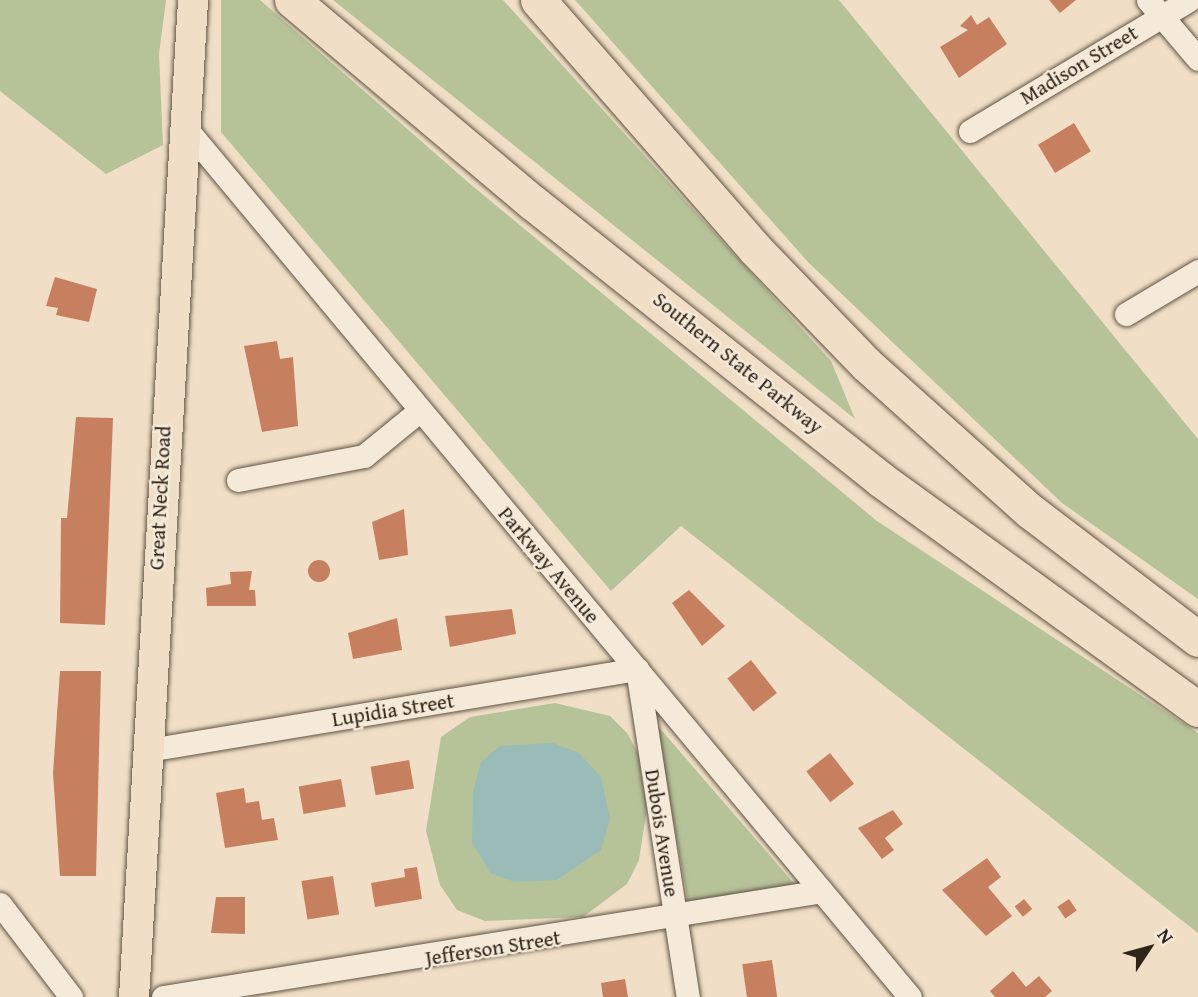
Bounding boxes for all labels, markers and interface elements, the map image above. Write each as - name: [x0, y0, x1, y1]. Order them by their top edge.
- street label: Madison Street: [1016, 20, 1142, 110]
- street label: Southern State Parkway: [648, 287, 828, 439]
- street label: Great Neck Road: [144, 425, 176, 571]
- street label: Parkway Avenue: [493, 501, 605, 629]
- street label: Lupidia Street: [330, 688, 456, 732]
- street label: Dubois Avenue: [639, 767, 685, 899]
- north arrow: [1114, 913, 1184, 983]
- text: N: [1151, 922, 1181, 949]
- street label: Jefferson Street: [423, 925, 563, 971]

